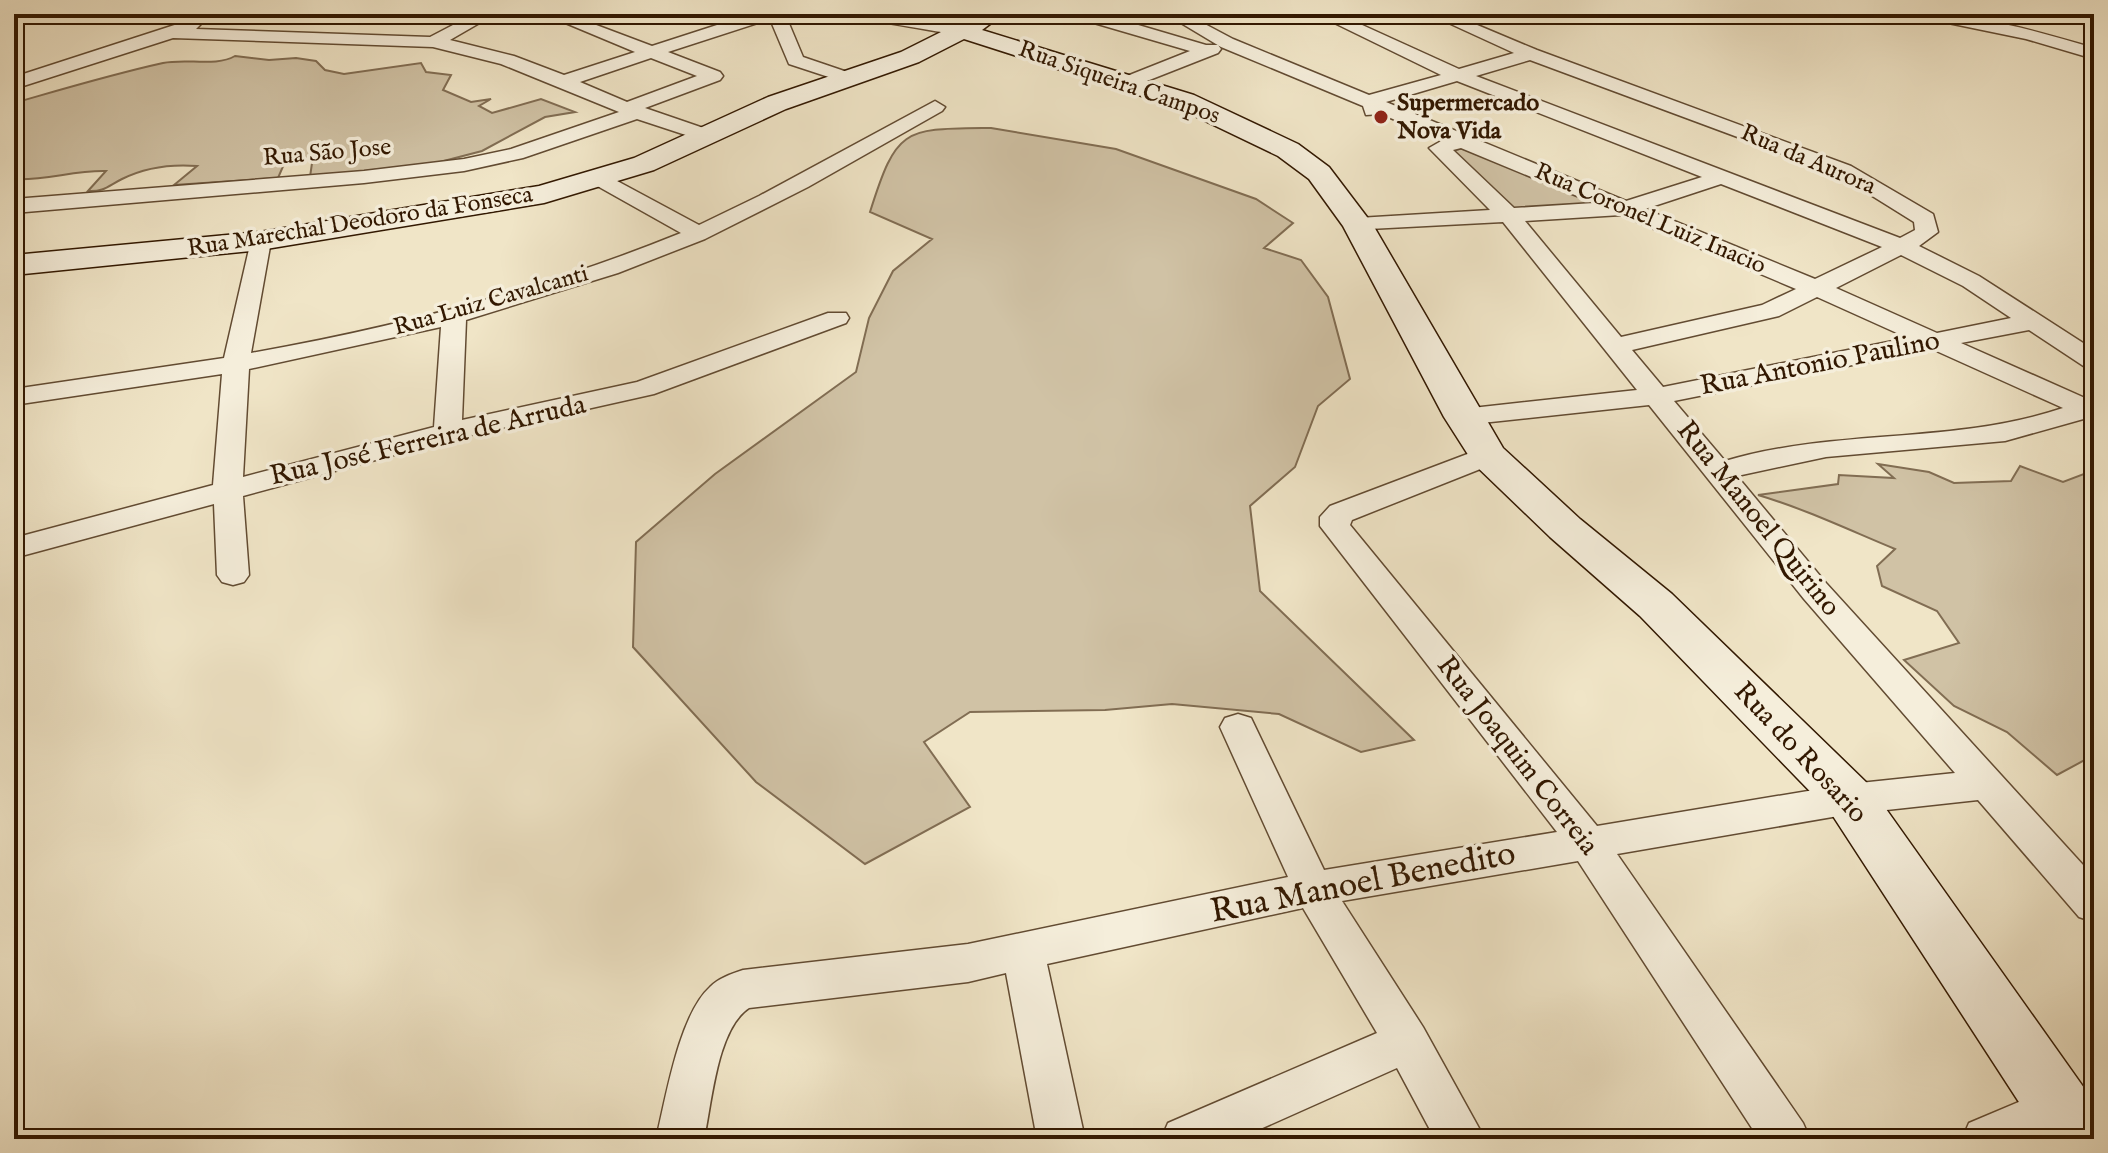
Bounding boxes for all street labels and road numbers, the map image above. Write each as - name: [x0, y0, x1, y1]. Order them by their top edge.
- street label: Rua Siqueira Campos: [1014, 34, 1224, 132]
- street label: Rua da Aurora: [1736, 118, 1881, 203]
- street label: Rua São Jose: [262, 132, 392, 174]
- street label: Rua Coronel Luiz Inacio: [1529, 156, 1771, 282]
- street label: Rua Marechal Deodoro da Fonseca: [185, 179, 536, 265]
- street label: Rua Luiz Cavalcanti: [390, 258, 592, 344]
- street label: Rua Antonio Paulino: [1697, 324, 1943, 404]
- street label: Rua José Ferreira de Arruda: [267, 387, 590, 494]
- street label: Rua Manoel Quirino: [1668, 414, 1848, 624]
- street label: Rua Joaquim Correia: [1428, 649, 1606, 863]
- street label: Rua do Rosario: [1725, 675, 1875, 831]
- street label: Rua Manoel Benedito: [1207, 832, 1519, 934]

